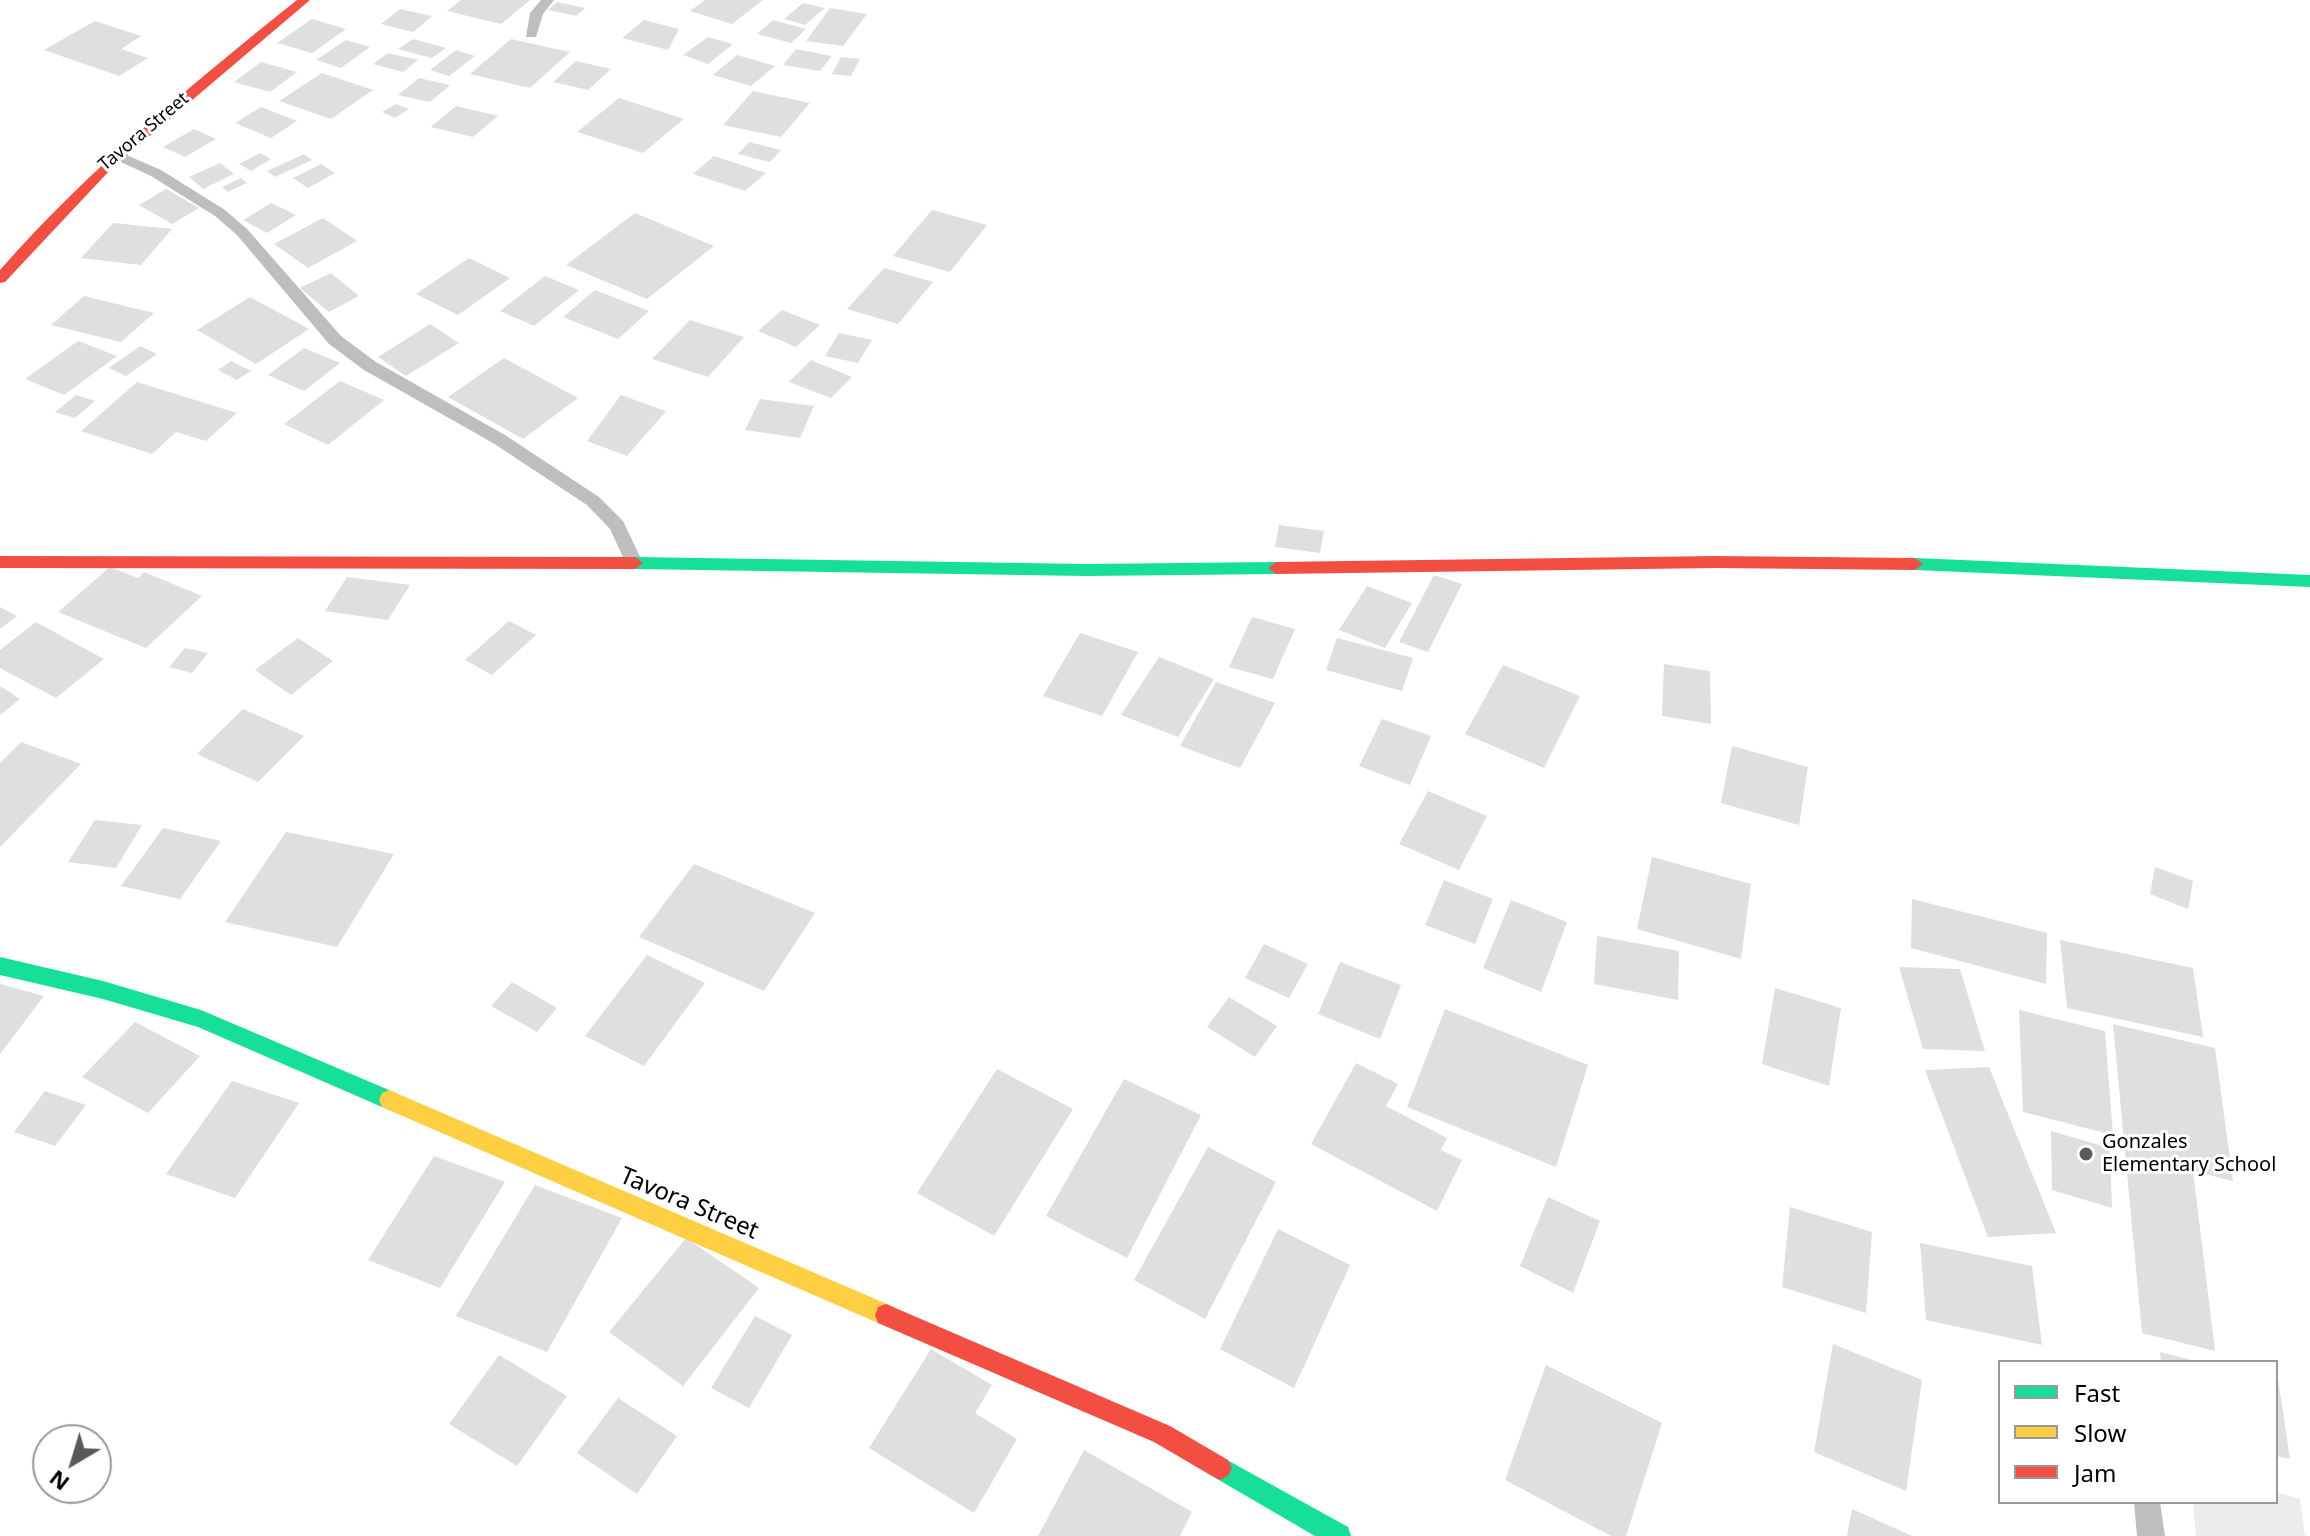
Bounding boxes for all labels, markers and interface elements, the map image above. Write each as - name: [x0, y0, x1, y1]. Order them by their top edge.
- street label: Tavora Street: [95, 88, 193, 176]
- place label: Gonzales Elementary School: [2102, 1130, 2276, 1177]
- marker: Gonzales Elementary School: [2077, 1145, 2095, 1163]
- street label: Tavora Street: [615, 1162, 763, 1246]
- legend: [1998, 1360, 2278, 1504]
- text: Fast: [2074, 1376, 2120, 1409]
- text: Slow: [2074, 1416, 2126, 1449]
- north arrow: [32, 1424, 112, 1504]
- text: Jam: [2074, 1456, 2116, 1489]
- text: N: [42, 1464, 75, 1499]

